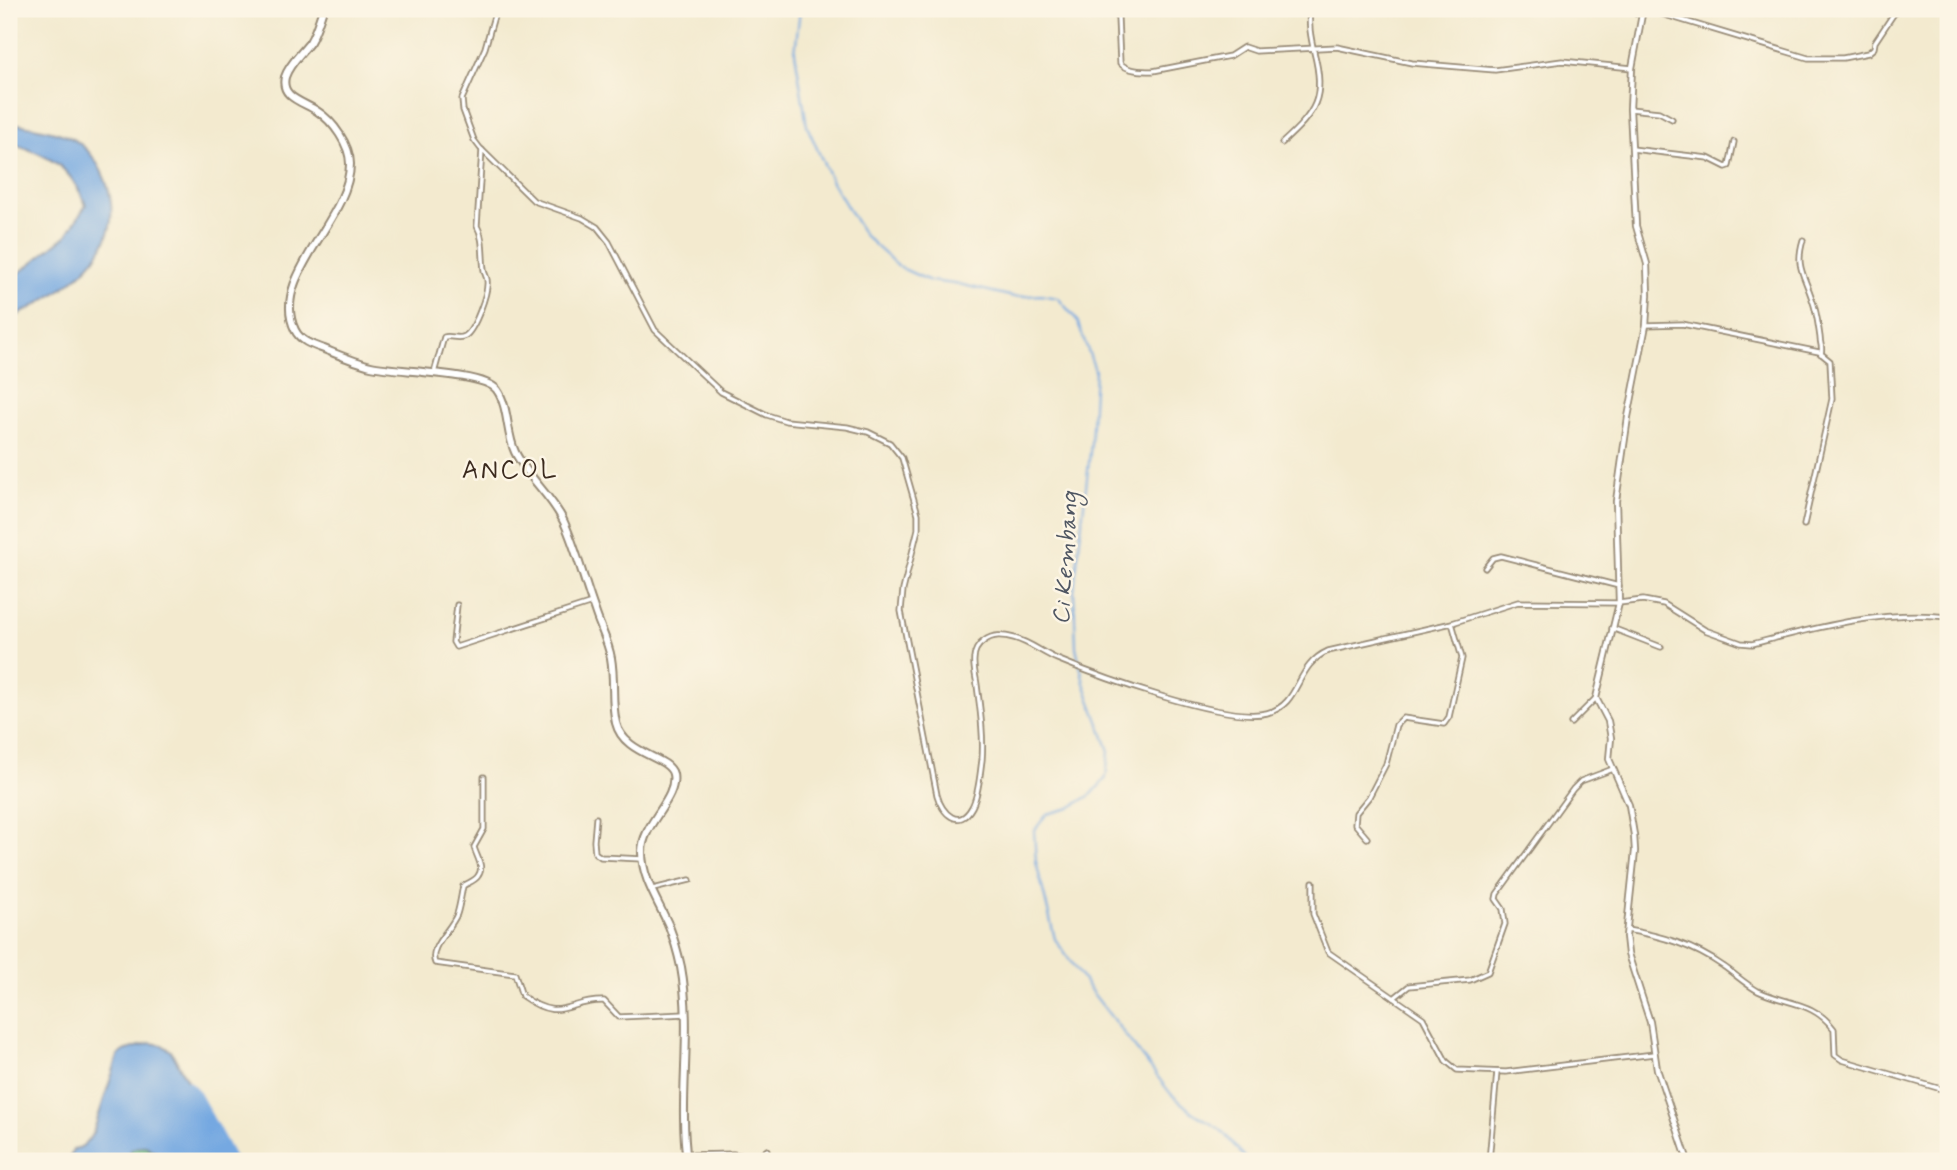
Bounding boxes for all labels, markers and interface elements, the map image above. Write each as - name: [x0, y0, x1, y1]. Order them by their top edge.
- district label: ANCOL: [462, 454, 558, 488]
- water label: Ci Kembang: [1046, 489, 1089, 626]

